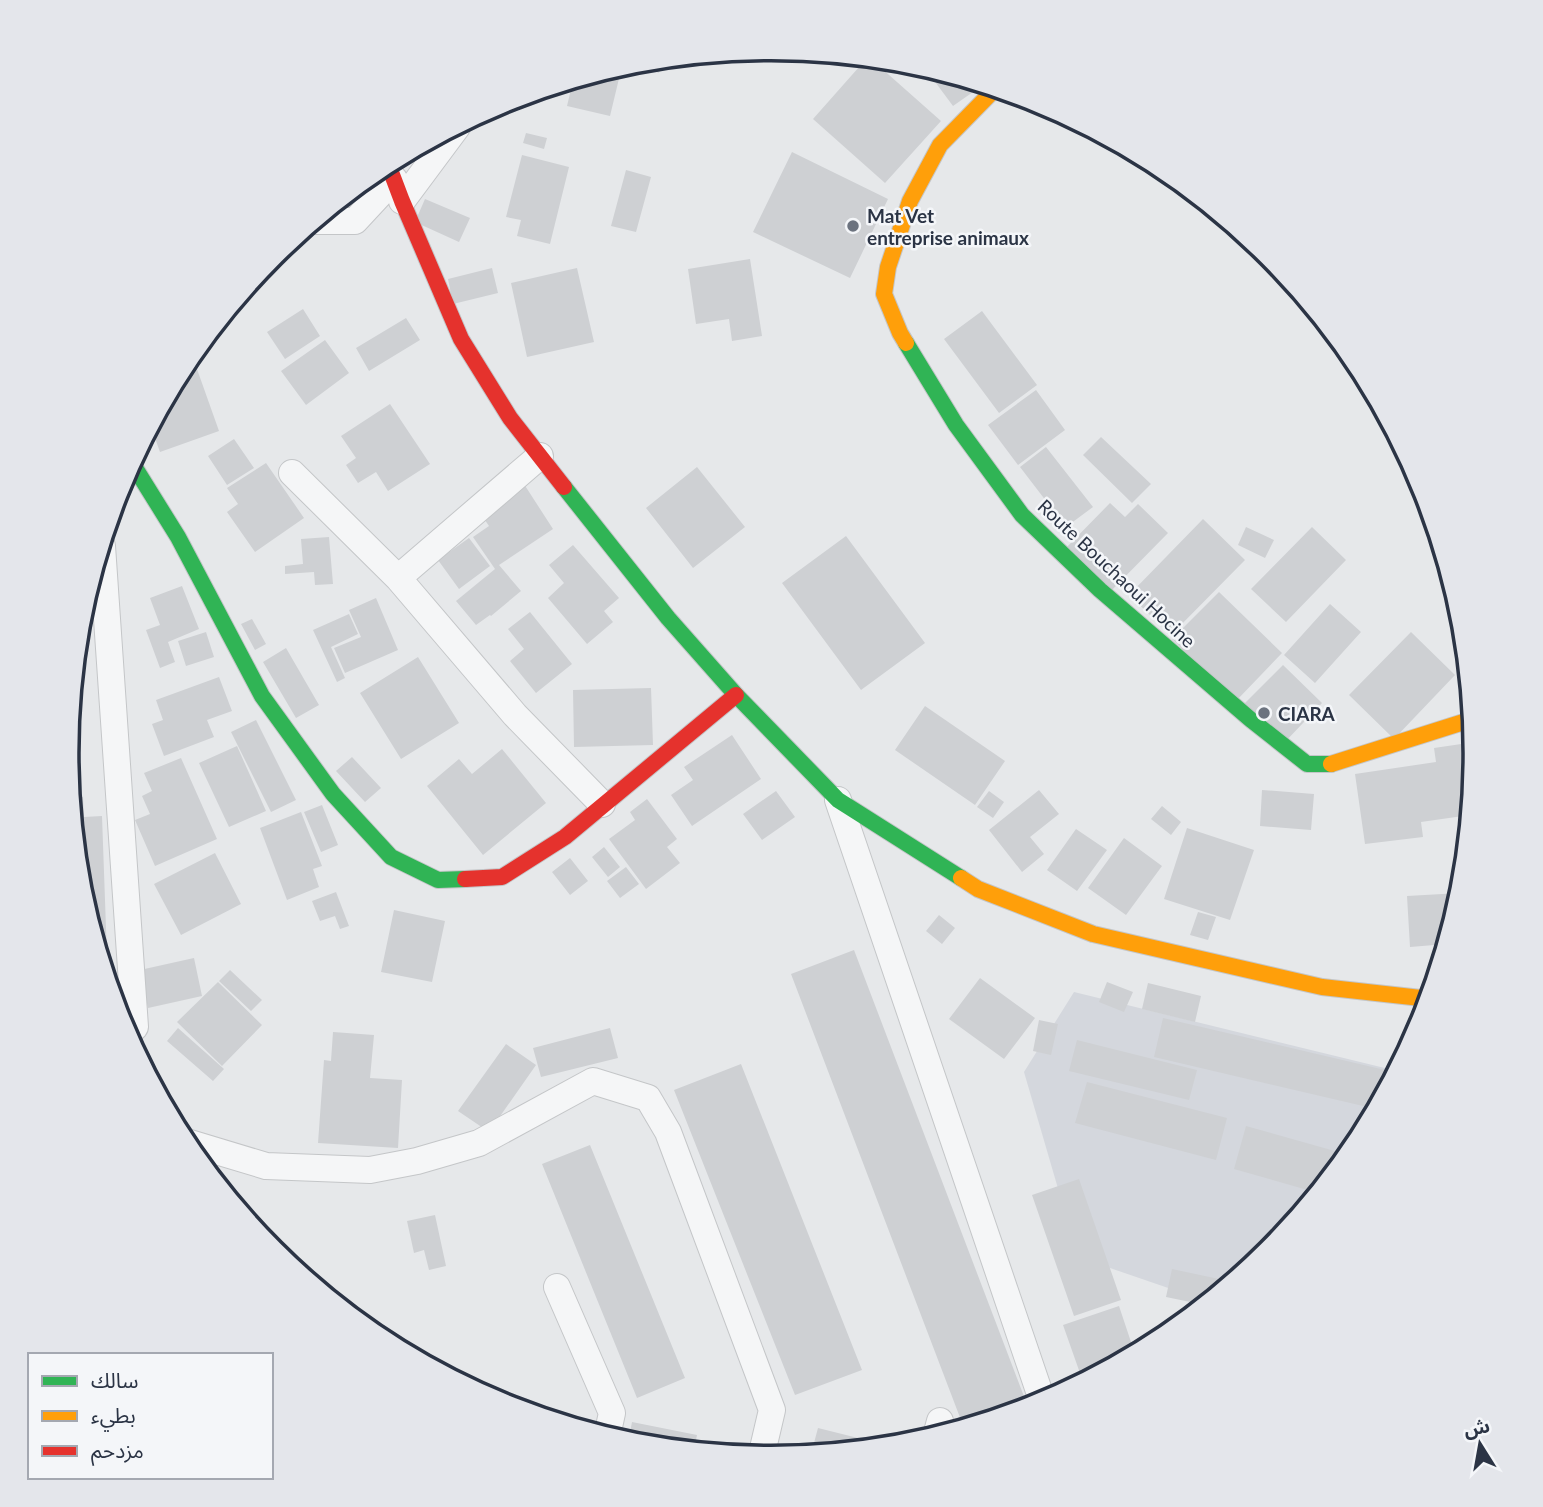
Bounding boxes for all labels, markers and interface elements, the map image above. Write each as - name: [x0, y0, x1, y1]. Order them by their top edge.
- place label: Mat Vet entreprise animaux: [867, 204, 1029, 249]
- marker: Mat Vet entreprise animaux: [845, 218, 861, 234]
- street label: Route Bouchaoui Hocine: [1033, 494, 1201, 652]
- place label: CIARA: [1278, 702, 1336, 725]
- marker: CIARA: [1256, 705, 1272, 721]
- legend: [28, 1353, 273, 1479]
- text: سالك: [91, 1367, 138, 1392]
- text: بطيء: [91, 1402, 136, 1432]
- north arrow: [1445, 1409, 1515, 1479]
- text: ش: [1462, 1413, 1492, 1441]
- text: مزدحم: [91, 1437, 144, 1466]

